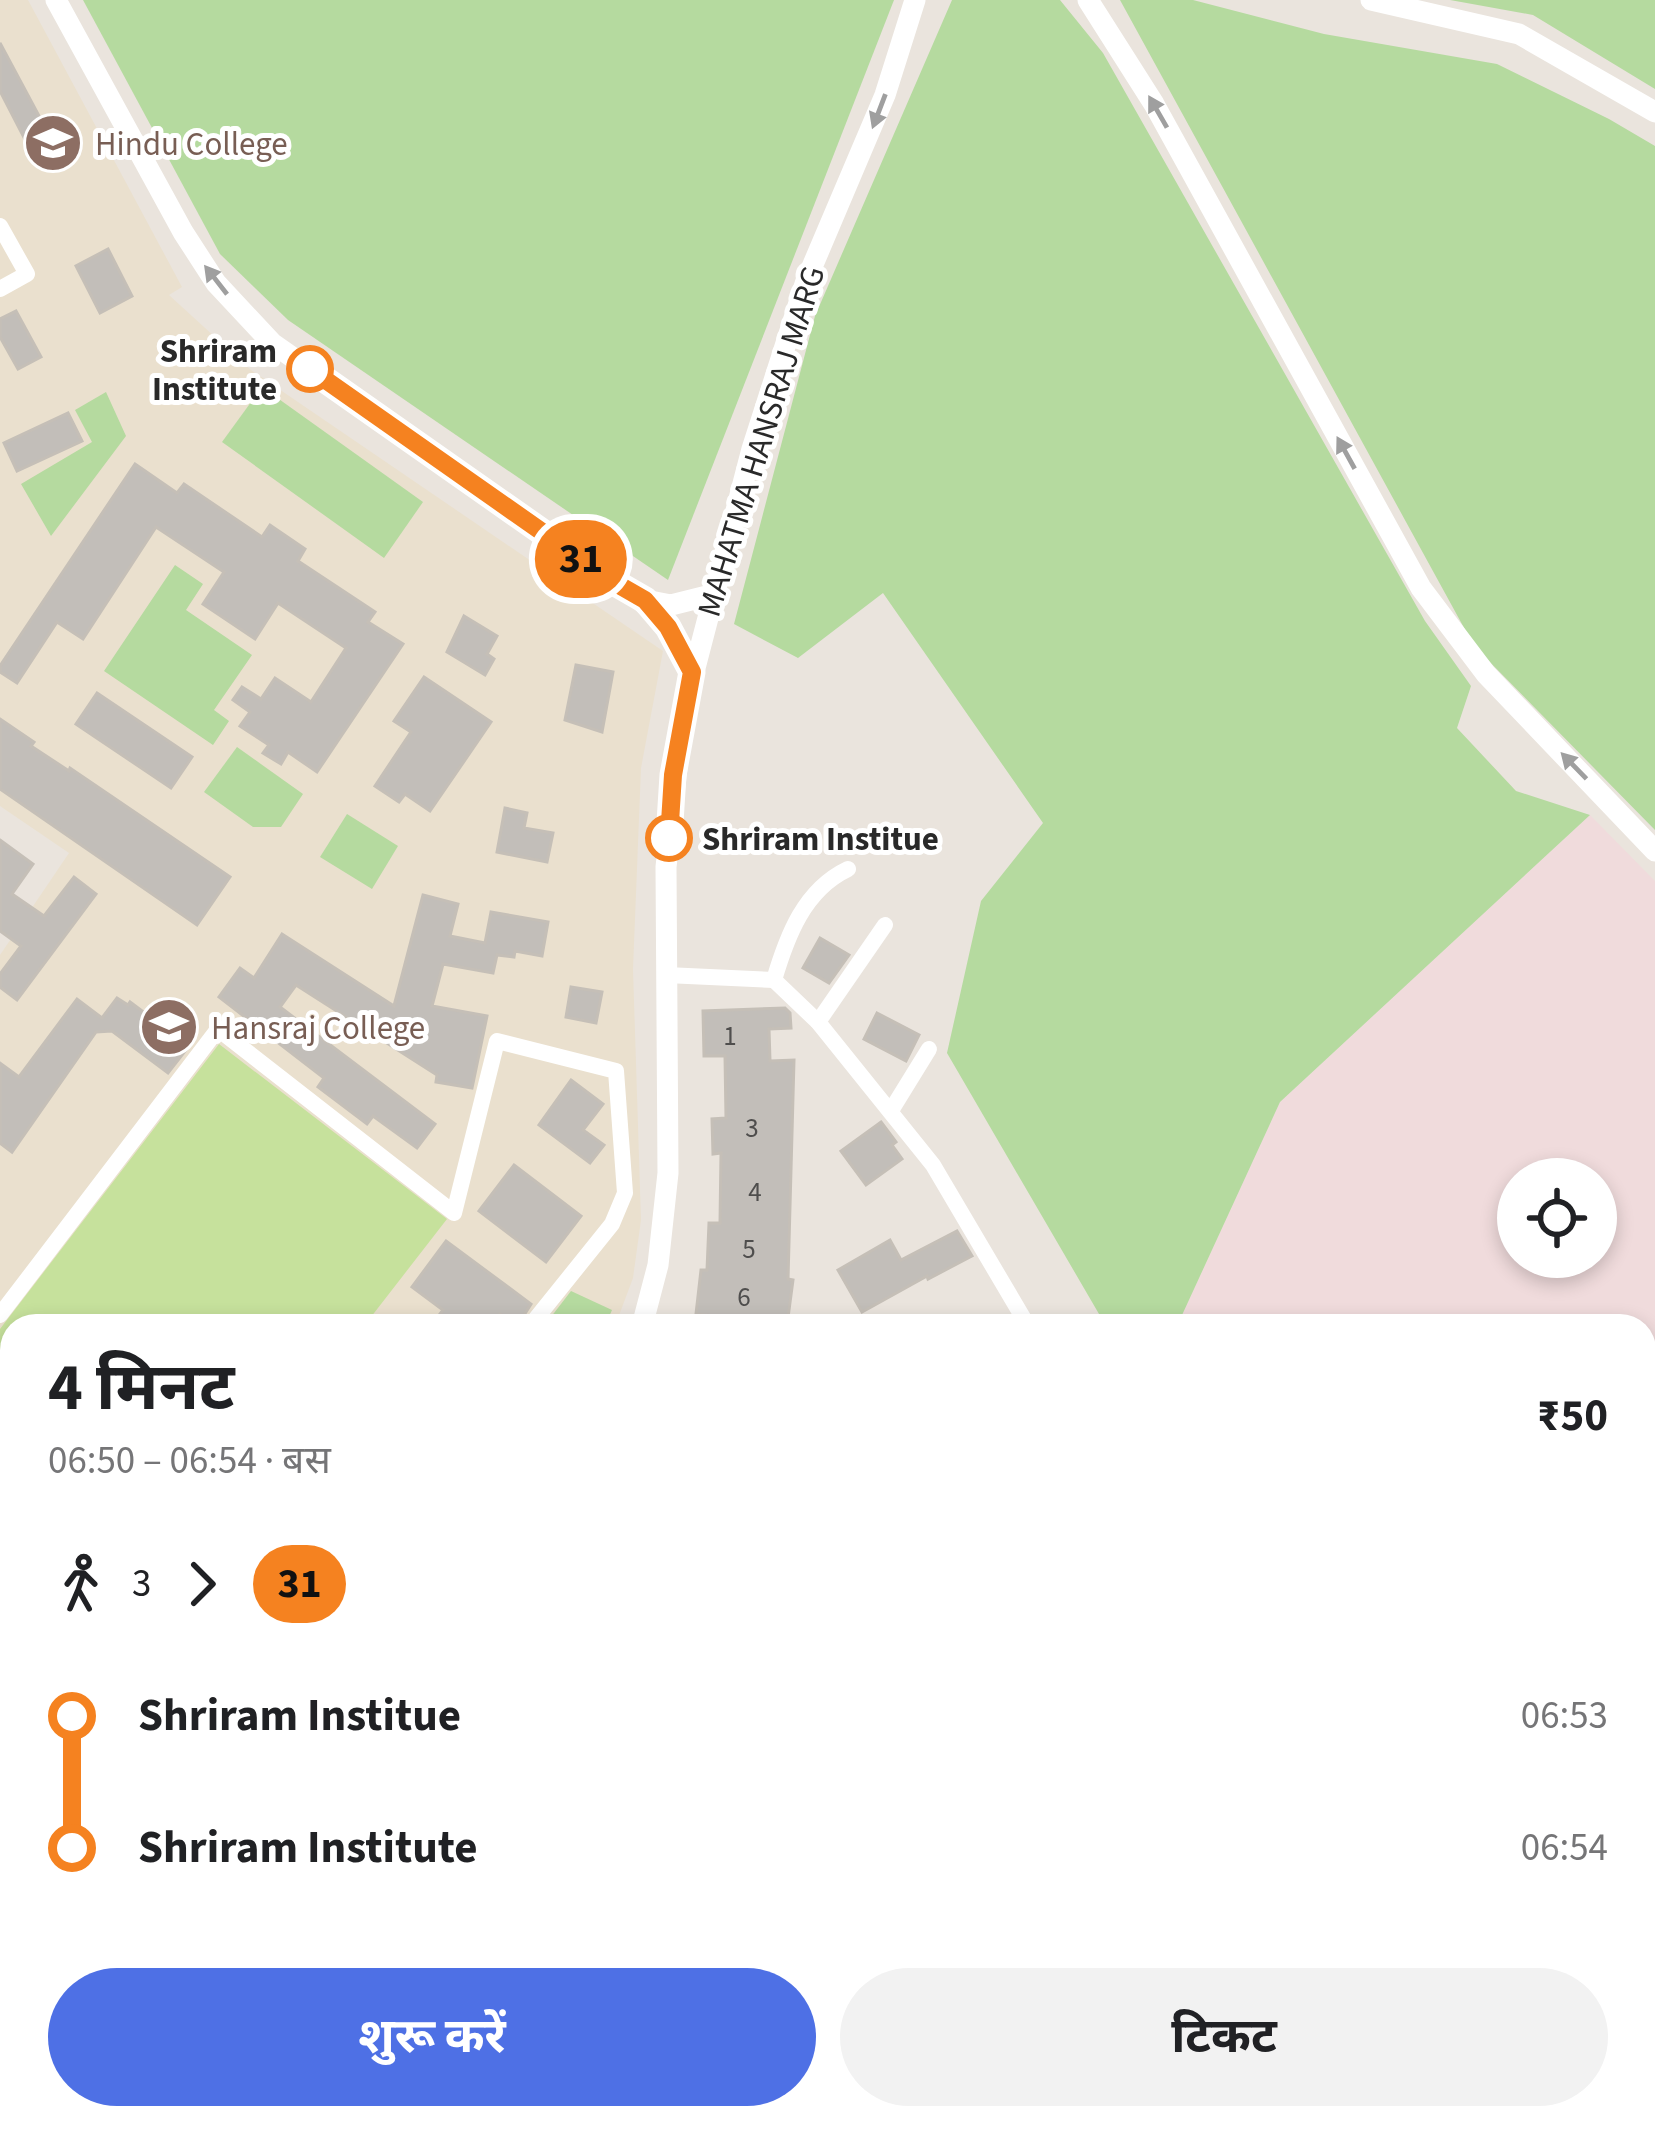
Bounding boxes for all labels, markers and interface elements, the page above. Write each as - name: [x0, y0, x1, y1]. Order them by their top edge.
- one-way arrow: [868, 93, 887, 129]
- one-way arrow: [1148, 95, 1169, 128]
- school or university icon: Hindu College: [22, 112, 84, 174]
- place label: Hindu College: [95, 121, 288, 168]
- street label: MAHATMA HANSRAJ MARG: [686, 260, 837, 622]
- one-way arrow: [205, 265, 229, 296]
- place label: Shriram Institute: [152, 328, 277, 413]
- marker: Shriram Institute: [288, 347, 332, 391]
- one-way arrow: [1336, 436, 1357, 470]
- line badge: 31: [527, 520, 635, 598]
- text: 31: [559, 529, 603, 589]
- one-way arrow: [1561, 752, 1589, 781]
- marker: Shriram Institue: [647, 816, 691, 860]
- place label: Shriram Institue: [702, 816, 939, 863]
- school or university icon: Hansraj College: [138, 996, 200, 1058]
- place label: Hansraj College: [211, 1005, 425, 1052]
- house number: 1: [723, 1017, 737, 1056]
- house number: 3: [745, 1109, 759, 1148]
- map controls: [1497, 1158, 1617, 1278]
- button: locate: [1497, 1158, 1617, 1278]
- house number: 4: [748, 1173, 762, 1212]
- house number: 5: [742, 1230, 756, 1269]
- house number: 6: [737, 1278, 751, 1317]
- text: 4 मिनट: [48, 1341, 235, 1435]
- text: ₹50: [1537, 1384, 1608, 1448]
- text: 06:50 – 06:54 · बस: [48, 1433, 331, 1489]
- icon: walk: [48, 1551, 114, 1617]
- icon: forward: [169, 1551, 235, 1617]
- text: 31: [277, 1554, 322, 1614]
- text: 3: [132, 1556, 151, 1612]
- text: Shriram Institue: [138, 1684, 461, 1748]
- text: 06:53: [1521, 1688, 1608, 1744]
- text: Shriram Institute: [138, 1816, 477, 1880]
- text: 06:54: [1521, 1820, 1608, 1876]
- button: शुरू करें: [48, 1968, 816, 2106]
- button: टिकट: [840, 1968, 1608, 2106]

